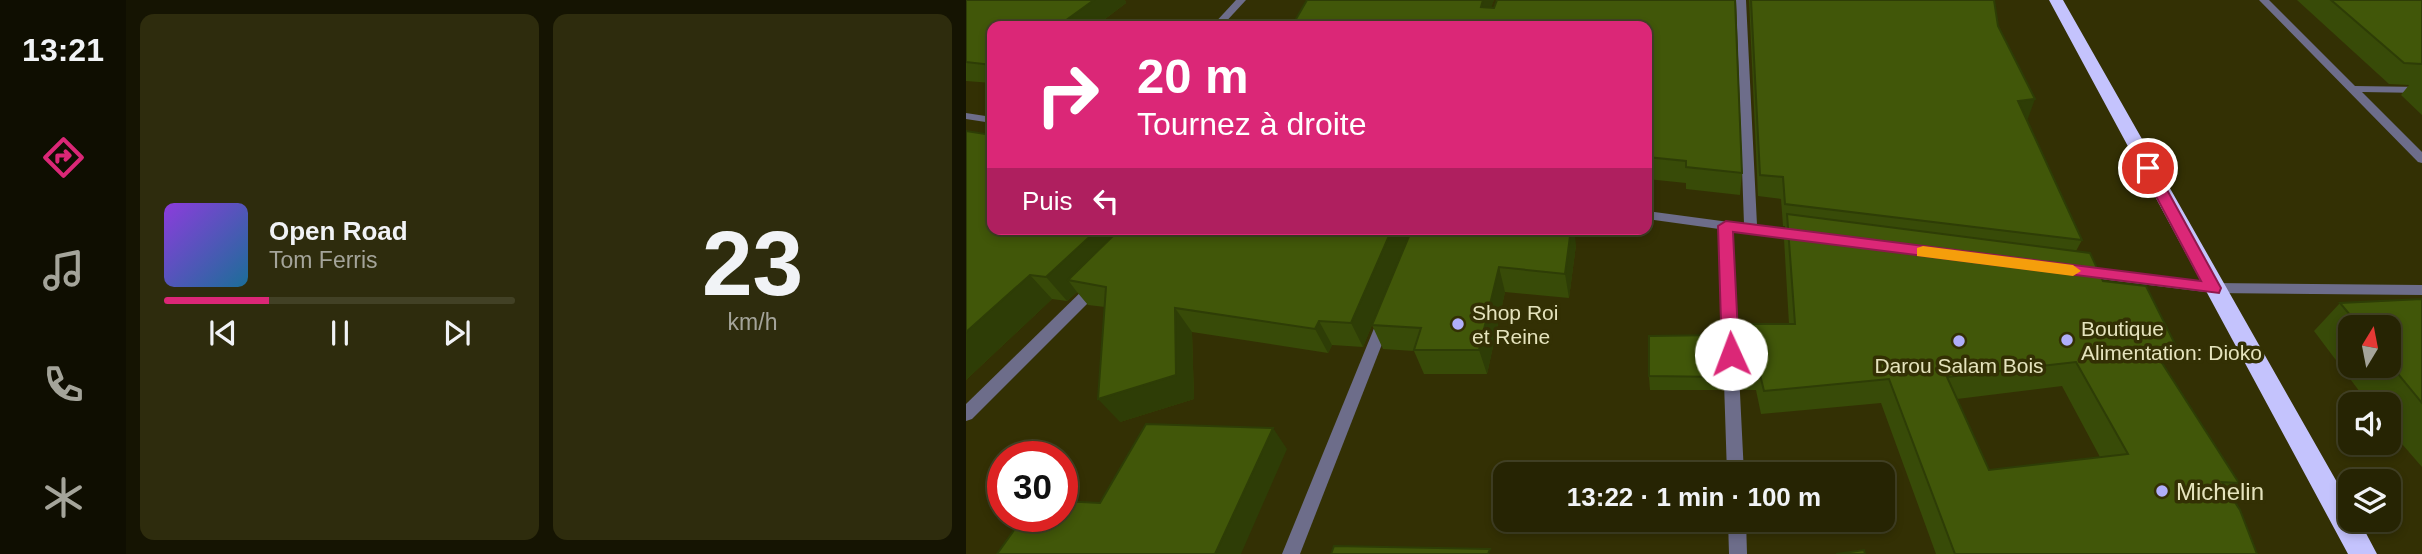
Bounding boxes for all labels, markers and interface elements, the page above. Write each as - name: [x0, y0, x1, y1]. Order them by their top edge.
- text: 13:21: [22, 32, 104, 68]
- icon: right: [1022, 49, 1113, 140]
- text: 20 m: [1137, 49, 1249, 103]
- text: Tournez à droite: [1137, 106, 1366, 142]
- icon: directions: [39, 133, 88, 182]
- pin: [2118, 138, 2178, 198]
- icon: arrive: [2129, 149, 2167, 187]
- icon: left: [1087, 182, 1125, 220]
- text: Puis: [1022, 186, 1073, 216]
- text: 23: [702, 213, 803, 314]
- text: Open Road: [269, 216, 408, 246]
- icon: music: [39, 246, 88, 295]
- text: Tom Ferris: [269, 247, 378, 273]
- place label: Shop Roi et Reine: [1472, 301, 1558, 348]
- text: km/h: [728, 309, 777, 335]
- icon: previous: [204, 314, 242, 352]
- icon: pause: [321, 314, 359, 352]
- icon: next: [438, 314, 476, 352]
- north arrow: [2338, 315, 2401, 378]
- map controls: [2338, 315, 2401, 532]
- marker: Shop Roi et Reine: [1450, 316, 1466, 332]
- position arrow: [1694, 317, 1768, 391]
- place label: Boutique Alimentation: Dioko: [2081, 317, 2262, 364]
- marker: Boutique Alimentation: Dioko: [2059, 332, 2075, 348]
- marker: Darou Salam Bois: [1951, 333, 1967, 349]
- place label: Darou Salam Bois: [1874, 354, 2044, 377]
- icon: phone: [39, 360, 88, 409]
- button: sound: [2338, 392, 2401, 455]
- speed limit sign: 30: [987, 441, 1078, 532]
- button: layers: [2338, 469, 2401, 532]
- icon: climate: [39, 473, 88, 522]
- place label: Michelin: [2176, 478, 2264, 505]
- text: 13:22 · 1 min · 100 m: [1567, 482, 1821, 512]
- marker: Michelin: [2154, 483, 2170, 499]

